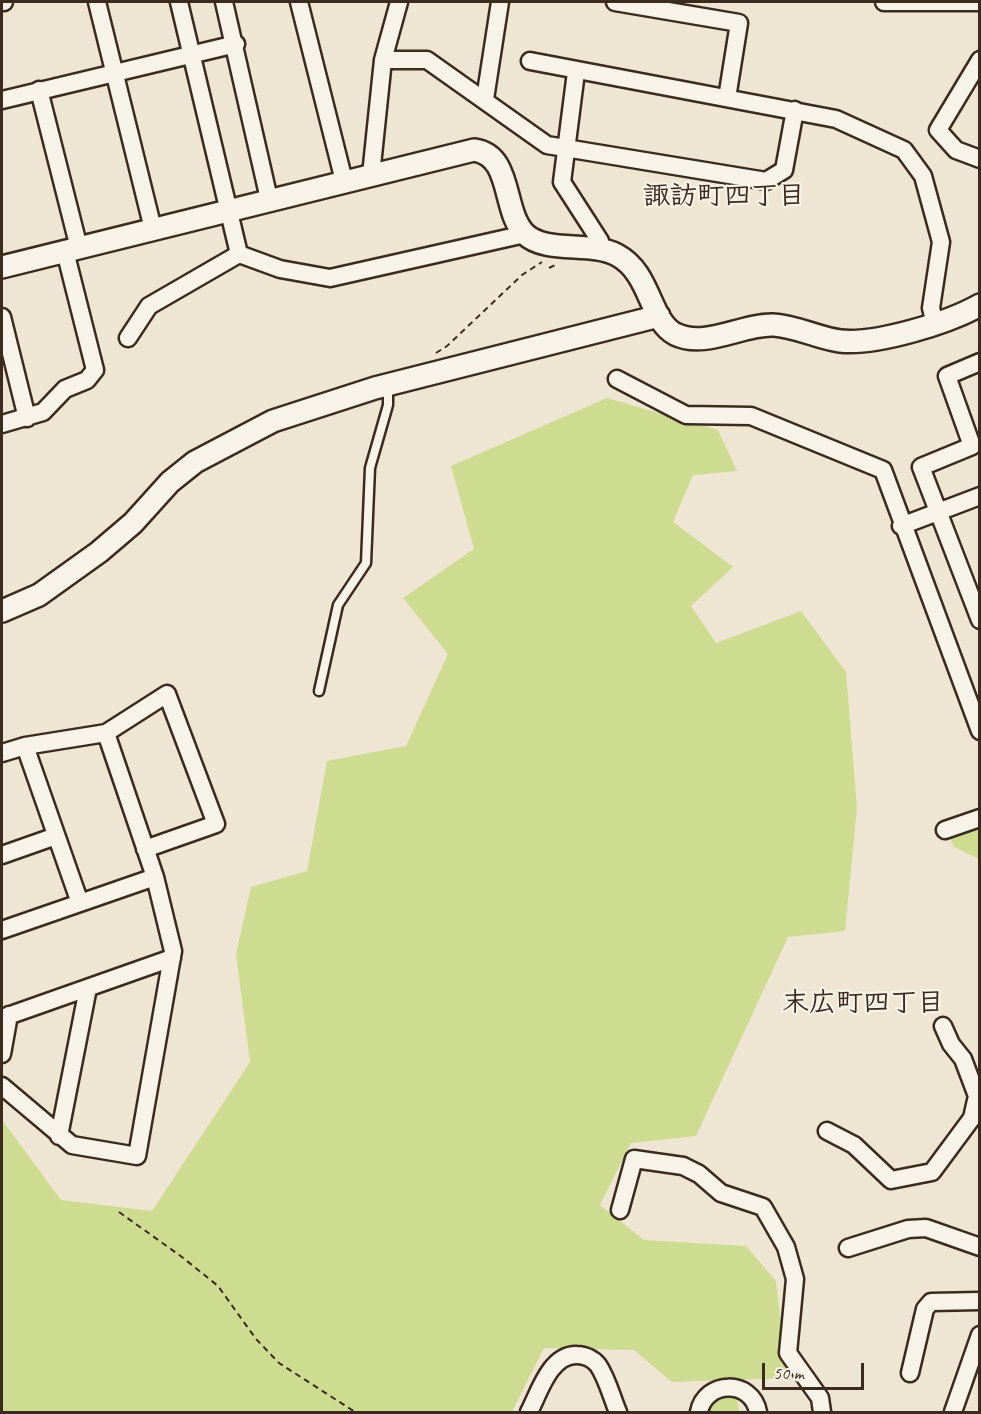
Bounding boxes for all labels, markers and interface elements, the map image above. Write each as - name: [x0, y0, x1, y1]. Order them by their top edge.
- district label: 諏訪町四丁目: [643, 181, 805, 213]
- district label: 末広町四丁目: [782, 988, 944, 1020]
- scale bar: [765, 1351, 867, 1389]
- text: 50 m: [773, 1362, 804, 1384]

